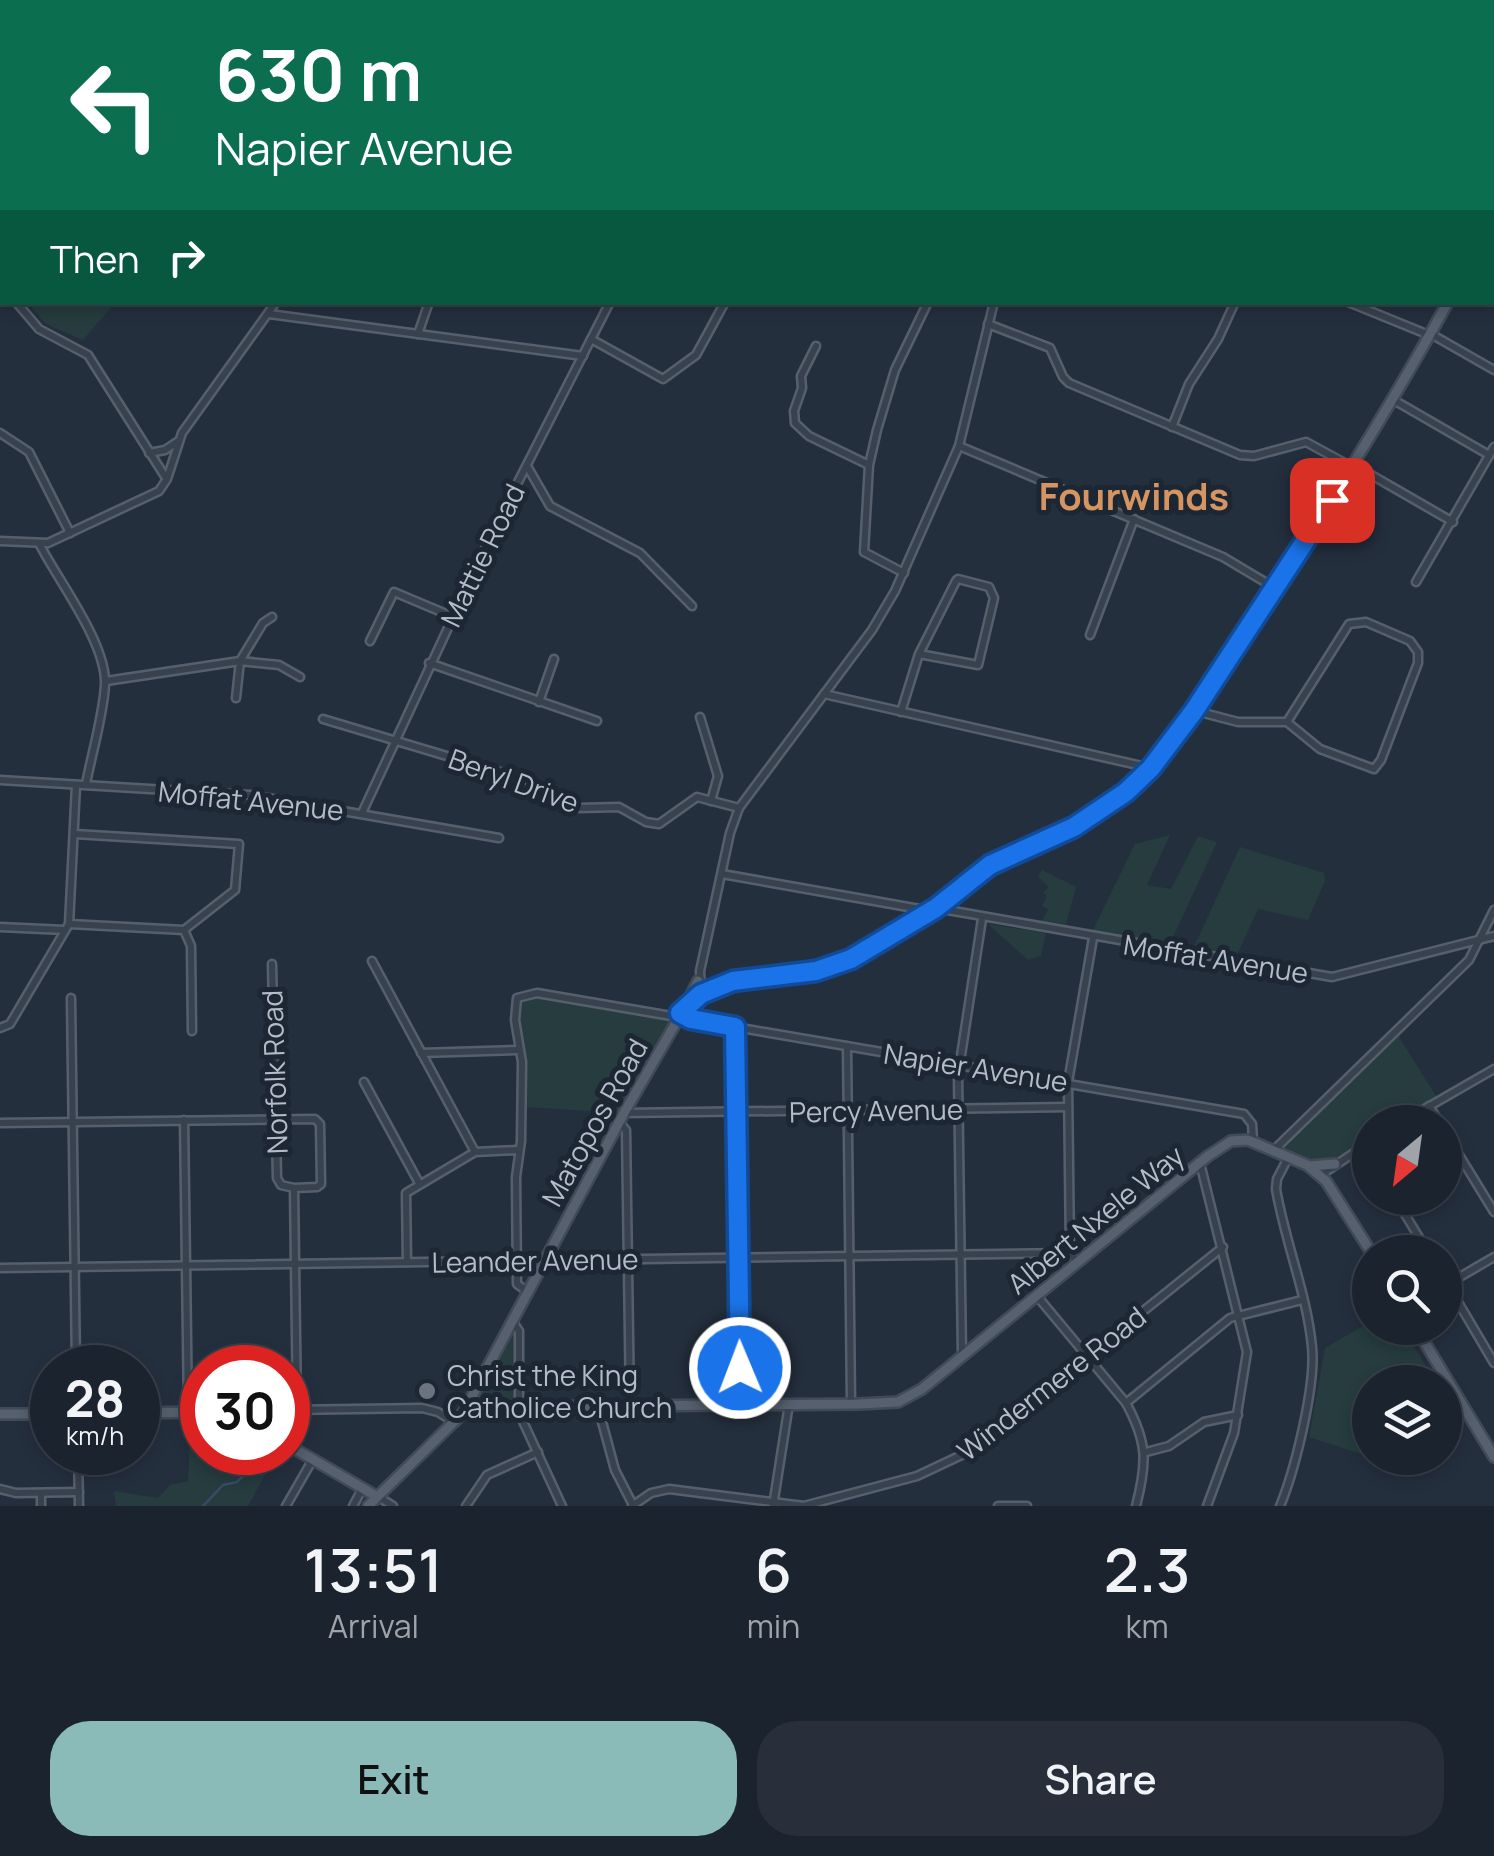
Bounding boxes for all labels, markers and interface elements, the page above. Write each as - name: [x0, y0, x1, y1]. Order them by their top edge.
- text: 630 m: [215, 26, 422, 122]
- icon: left: [50, 40, 180, 170]
- text: Napier Avenue: [215, 117, 514, 179]
- icon: right: [159, 230, 214, 285]
- text: Then: [50, 232, 139, 284]
- pin: [1290, 458, 1375, 543]
- district label: Fourwinds: [1039, 469, 1229, 521]
- icon: arrive: [1305, 473, 1360, 528]
- street label: Mattie Road: [431, 477, 533, 633]
- street label: Beryl Drive: [444, 739, 584, 821]
- street label: Moffat Avenue: [156, 771, 346, 829]
- street label: Moffat Avenue: [1121, 925, 1311, 991]
- street label: Norfolk Road: [252, 989, 296, 1155]
- street label: Matopos Road: [532, 1031, 656, 1213]
- street label: Napier Avenue: [881, 1034, 1071, 1100]
- street label: Percy Avenue: [789, 1089, 963, 1131]
- north arrow: [1352, 1105, 1462, 1215]
- map controls: [1352, 1105, 1462, 1475]
- street label: Albert Nxele Way: [999, 1136, 1191, 1302]
- button: search: [1352, 1235, 1462, 1345]
- street label: Leander Avenue: [431, 1239, 639, 1281]
- street label: Windermere Road: [949, 1297, 1153, 1469]
- position arrow: [688, 1316, 792, 1420]
- speed limit sign: 30: [180, 1345, 310, 1475]
- place label: Christ the King Catholice Church: [447, 1356, 672, 1426]
- text: 28: [65, 1364, 125, 1432]
- button: layers: [1352, 1365, 1462, 1475]
- marker: Christ the King Catholice Church: [416, 1380, 438, 1402]
- text: km/h: [66, 1418, 124, 1453]
- text: 13:51: [303, 1528, 443, 1610]
- text: 6: [755, 1528, 792, 1610]
- text: 2.3: [1104, 1528, 1190, 1610]
- text: Arrival: [328, 1604, 419, 1648]
- text: min: [747, 1604, 800, 1648]
- text: km: [1126, 1604, 1169, 1648]
- button: Exit: [50, 1721, 737, 1836]
- button: Share: [757, 1721, 1444, 1836]

